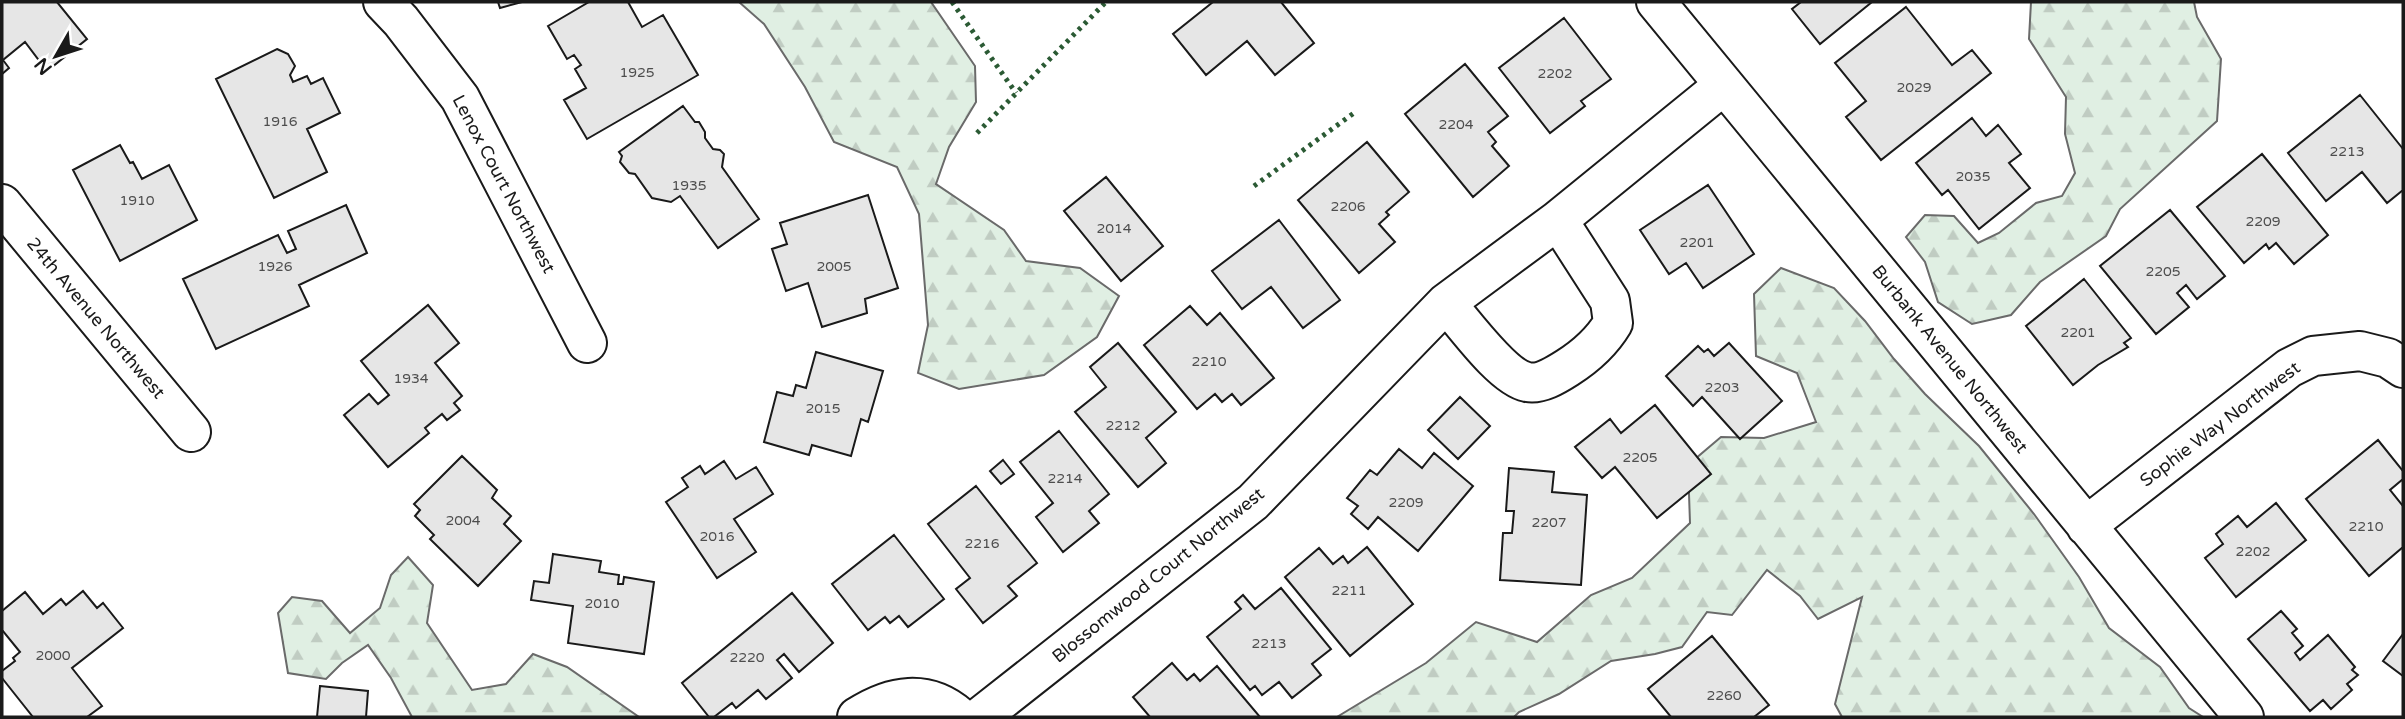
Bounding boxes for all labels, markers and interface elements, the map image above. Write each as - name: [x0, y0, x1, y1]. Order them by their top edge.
- north arrow: [21, 21, 91, 91]
- text: N: [30, 53, 57, 79]
- house number: 1925: [619, 64, 655, 81]
- house number: 2202: [1537, 65, 1573, 82]
- house number: 2029: [1896, 79, 1932, 96]
- street label: Lenox Court Northwest: [448, 91, 560, 277]
- house number: 1916: [262, 113, 298, 130]
- house number: 2204: [1438, 116, 1474, 133]
- house number: 2213: [2329, 143, 2365, 160]
- house number: 2035: [1955, 168, 1991, 185]
- house number: 1935: [671, 177, 707, 194]
- house number: 1910: [119, 192, 155, 209]
- house number: 2206: [1330, 198, 1366, 215]
- house number: 2209: [2245, 213, 2281, 230]
- house number: 2014: [1096, 220, 1132, 237]
- street label: 24th Avenue Northwest: [22, 233, 170, 403]
- house number: 2201: [1679, 234, 1715, 251]
- house number: 1926: [257, 258, 293, 275]
- house number: 2005: [816, 258, 852, 275]
- street label: Burbank Avenue Northwest: [1867, 260, 2033, 458]
- house number: 2205: [2145, 263, 2181, 280]
- house number: 2201: [2060, 324, 2096, 341]
- house number: 2210: [1191, 353, 1227, 370]
- street label: Sophie Way Northwest: [2136, 356, 2305, 491]
- house number: 1934: [393, 370, 429, 387]
- house number: 2203: [1704, 379, 1740, 396]
- house number: 2015: [805, 400, 841, 417]
- house number: 2212: [1105, 417, 1141, 434]
- house number: 2205: [1622, 449, 1658, 466]
- house number: 2214: [1047, 470, 1083, 487]
- street label: Blossomwood Court Northwest: [1048, 483, 1269, 667]
- house number: 2209: [1388, 494, 1424, 511]
- house number: 2004: [445, 512, 481, 529]
- house number: 2207: [1531, 514, 1567, 531]
- house number: 2210: [2348, 518, 2384, 535]
- house number: 2016: [699, 528, 735, 545]
- house number: 2216: [964, 535, 1000, 552]
- house number: 2202: [2235, 543, 2271, 560]
- house number: 2211: [1331, 582, 1367, 599]
- house number: 2010: [584, 595, 620, 612]
- house number: 2213: [1251, 635, 1287, 652]
- house number: 2000: [35, 647, 71, 664]
- house number: 2220: [729, 649, 765, 666]
- house number: 2260: [1706, 687, 1742, 704]

